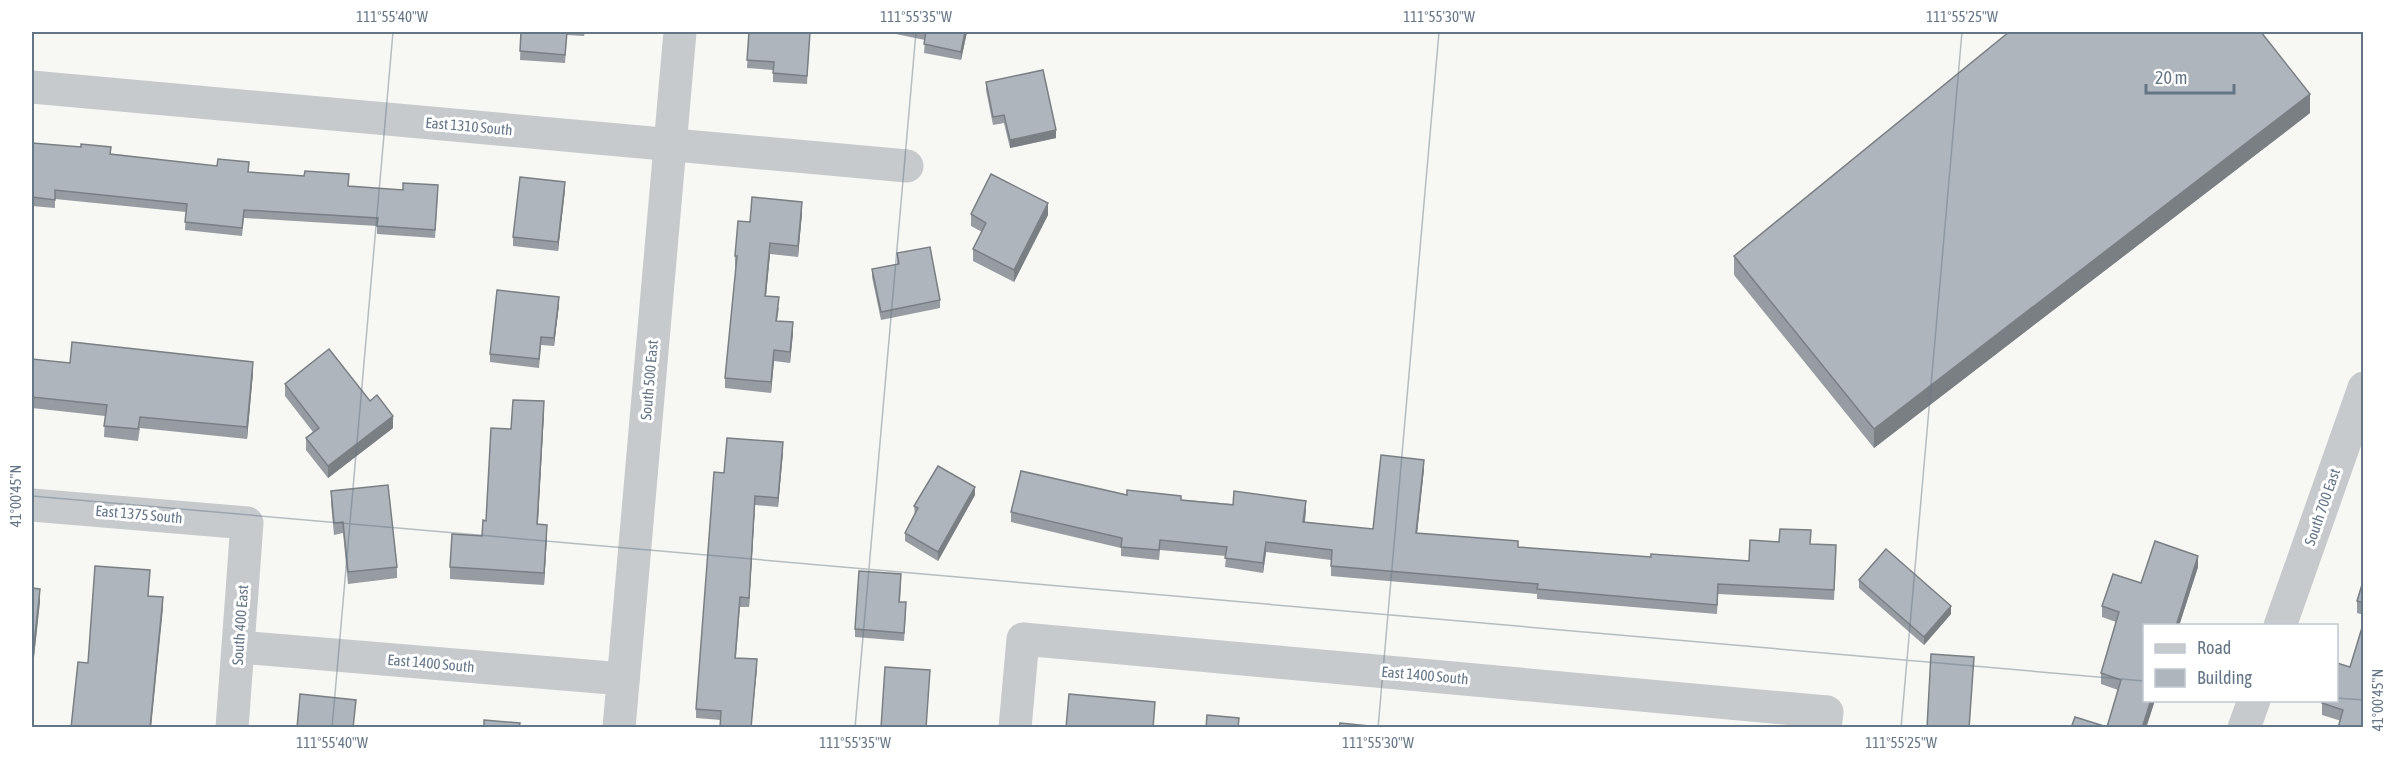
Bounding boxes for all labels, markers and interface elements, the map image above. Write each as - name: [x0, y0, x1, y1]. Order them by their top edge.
- text: 111°55'40"W: [356, 8, 428, 25]
- text: 111°55'35"W: [880, 8, 952, 25]
- text: 111°55'30"W: [1403, 8, 1475, 25]
- text: 111°55'25"W: [1926, 8, 1998, 25]
- scale bar: [2146, 57, 2234, 95]
- text: 20 m: [2155, 67, 2187, 88]
- street label: East 1310 South: [425, 114, 513, 138]
- street label: South 500 East: [637, 339, 661, 421]
- text: 41°00'45"N: [7, 465, 24, 527]
- street label: South 700 East: [2301, 466, 2343, 548]
- street label: East 1375 South: [95, 502, 183, 526]
- street label: South 400 East: [229, 584, 251, 666]
- legend: [2143, 624, 2338, 702]
- text: Road: [2197, 637, 2231, 658]
- street label: East 1400 South: [387, 651, 475, 675]
- street label: East 1400 South: [1381, 663, 1469, 687]
- text: Building: [2197, 667, 2252, 688]
- text: 41°00'45"N: [2369, 669, 2386, 731]
- text: 111°55'40"W: [296, 734, 368, 751]
- text: 111°55'35"W: [819, 734, 891, 751]
- text: 111°55'30"W: [1342, 734, 1414, 751]
- text: 111°55'25"W: [1865, 734, 1937, 751]

